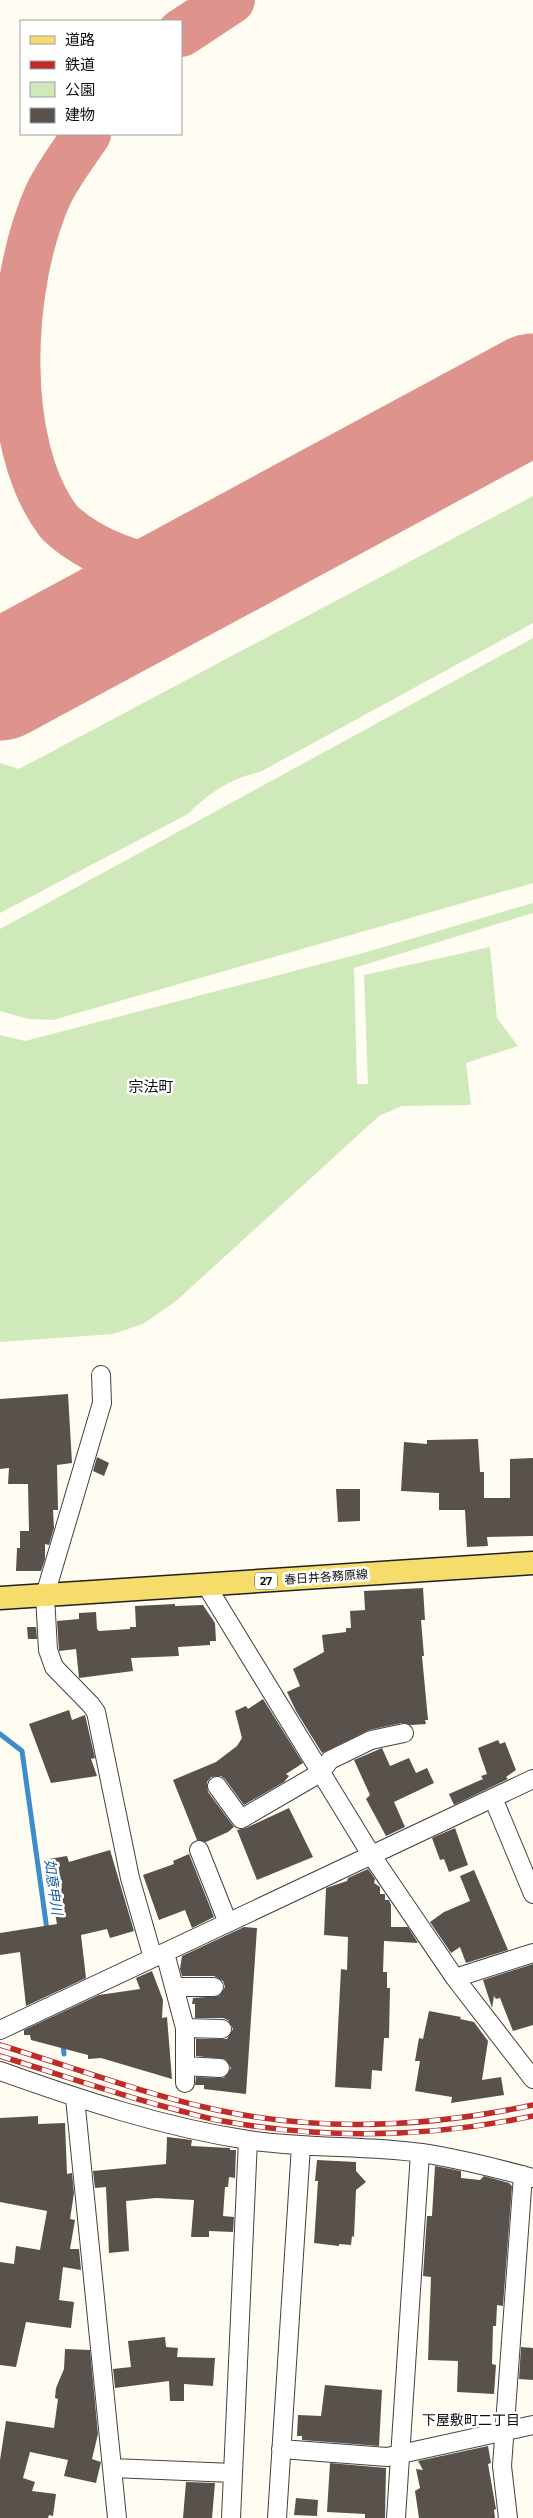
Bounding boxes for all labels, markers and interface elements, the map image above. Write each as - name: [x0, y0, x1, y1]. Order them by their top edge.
- legend: [20, 20, 182, 135]
- text: 道路: [65, 31, 95, 49]
- text: 鉄道: [65, 56, 95, 74]
- text: 公園: [65, 81, 95, 99]
- text: 建物: [65, 106, 95, 124]
- district label: 宗法町: [128, 1078, 174, 1096]
- street label: 春日井各務原線: [284, 1567, 368, 1587]
- road number: 27: [255, 1572, 277, 1590]
- water label: 如意申川: [41, 1858, 66, 1918]
- district label: 下屋敷町二丁目: [422, 2412, 520, 2429]

